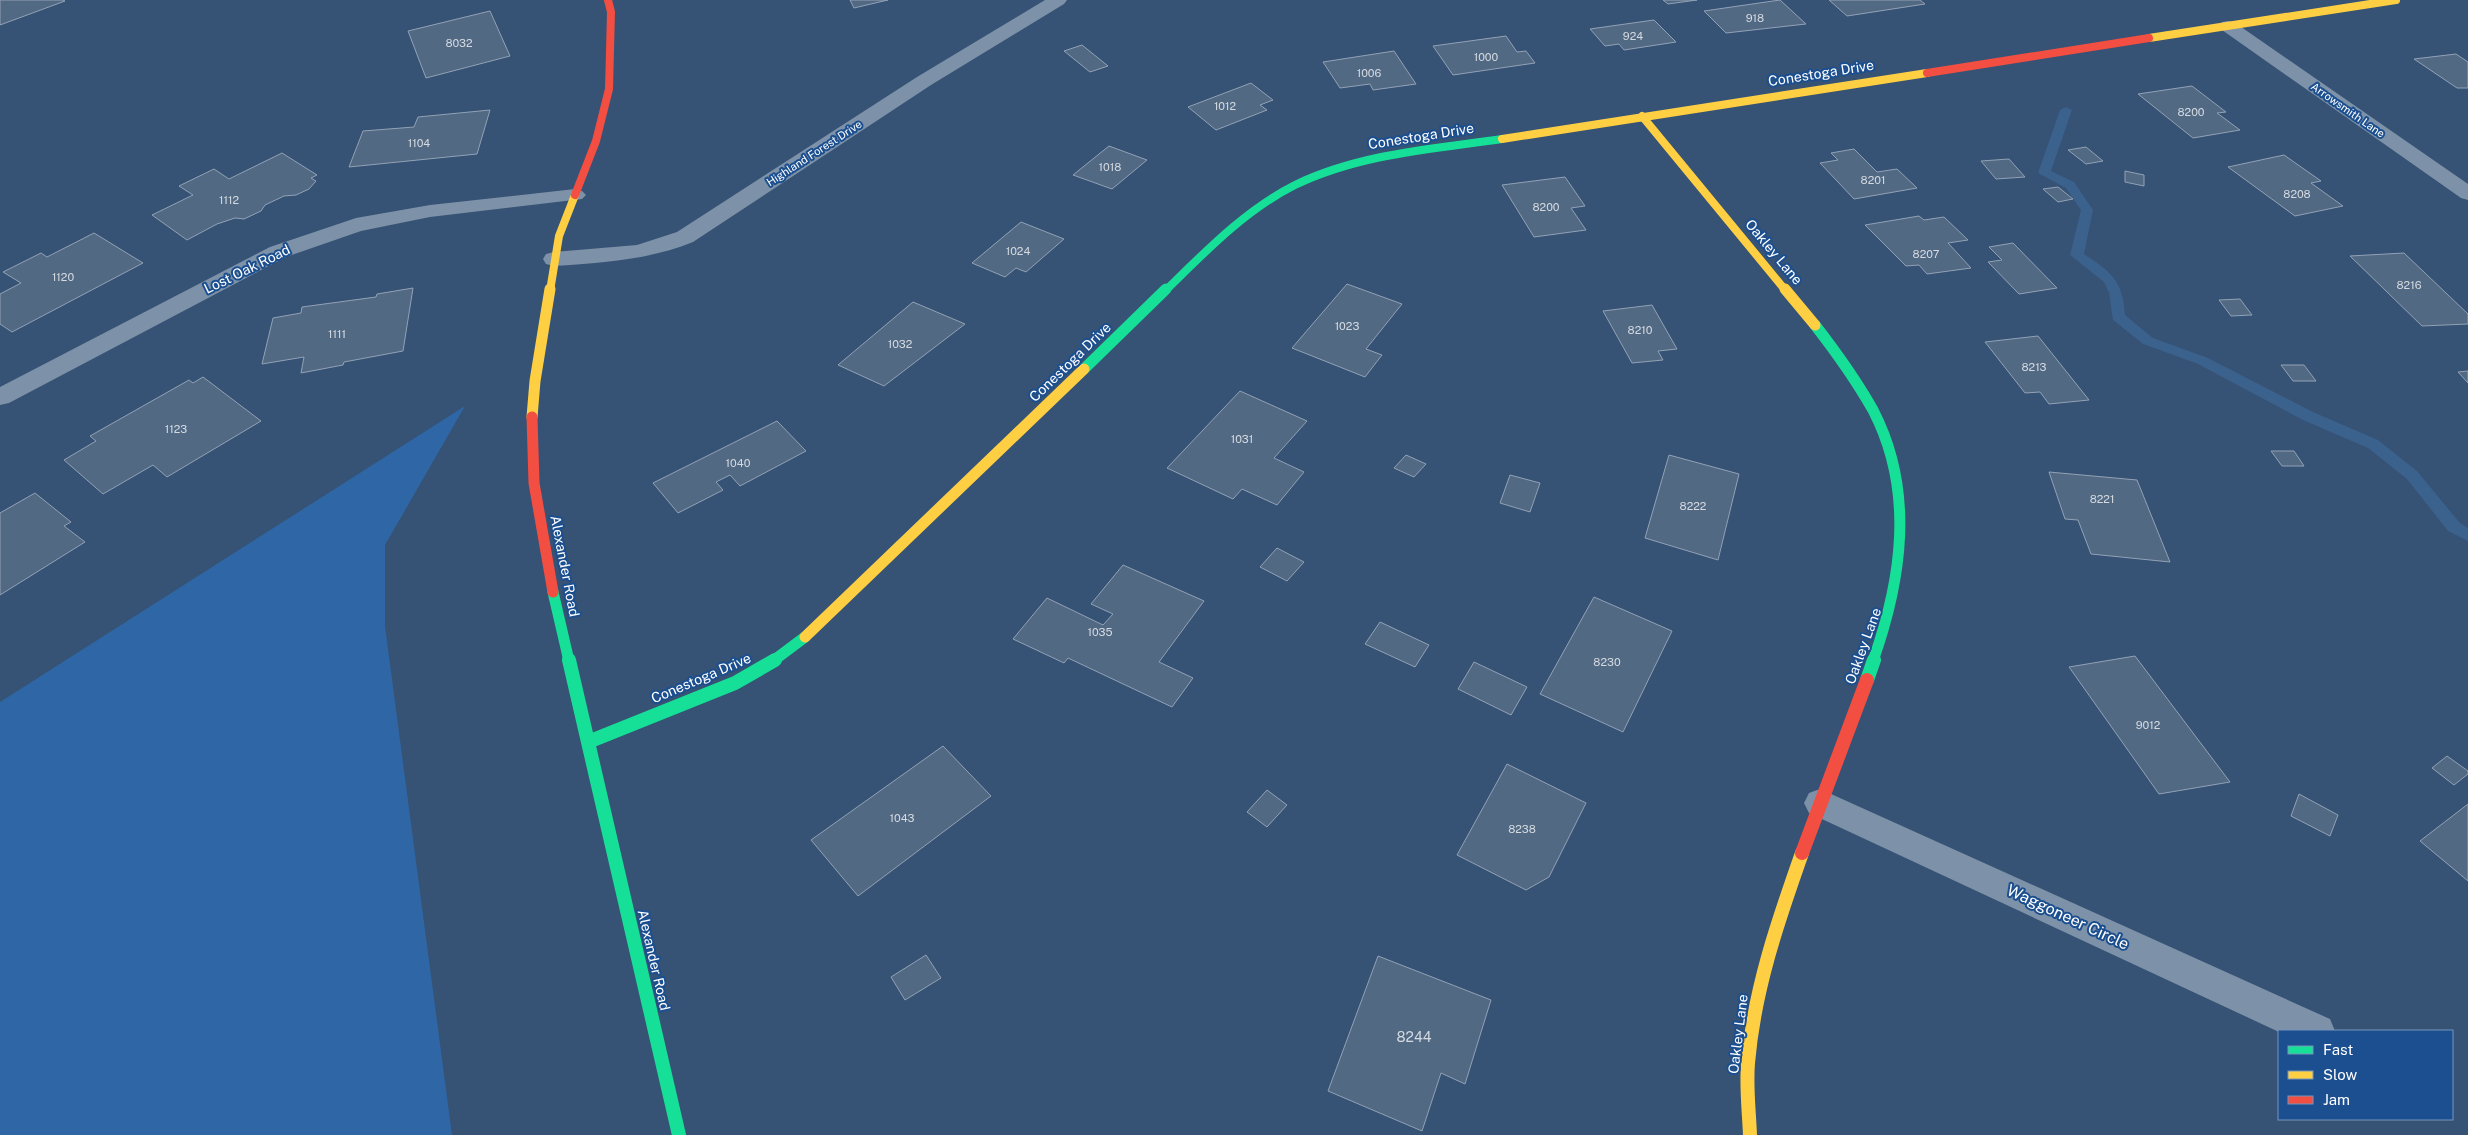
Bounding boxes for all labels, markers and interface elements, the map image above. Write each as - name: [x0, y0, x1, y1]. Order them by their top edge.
- house number: 918: [1746, 12, 1764, 24]
- house number: 924: [1623, 30, 1643, 42]
- house number: 8032: [445, 37, 473, 49]
- house number: 1000: [1474, 51, 1499, 63]
- street label: Conestoga Drive: [1767, 57, 1875, 89]
- house number: 1006: [1357, 67, 1381, 79]
- street label: Arrowsmith Lane: [2309, 80, 2387, 140]
- house number: 1012: [1214, 100, 1237, 112]
- house number: 8200: [2177, 106, 2205, 118]
- street label: Highland Forest Drive: [764, 118, 864, 188]
- street label: Conestoga Drive: [1367, 120, 1475, 152]
- house number: 1104: [408, 137, 430, 149]
- house number: 1018: [1099, 161, 1121, 173]
- house number: 8201: [1861, 174, 1885, 186]
- house number: 8208: [2283, 188, 2311, 200]
- house number: 1112: [219, 194, 239, 206]
- house number: 8200: [1532, 201, 1560, 213]
- street label: Oakley Lane: [1742, 216, 1806, 288]
- street label: Lost Oak Road: [201, 241, 293, 297]
- house number: 1024: [1006, 245, 1030, 257]
- house number: 8207: [1913, 248, 1940, 260]
- house number: 1120: [52, 271, 74, 283]
- house number: 8216: [2396, 279, 2422, 291]
- street label: Conestoga Drive: [1026, 319, 1114, 405]
- house number: 1023: [1335, 320, 1359, 332]
- house number: 8210: [1628, 324, 1653, 336]
- house number: 1111: [328, 328, 346, 340]
- house number: 1032: [888, 338, 913, 350]
- house number: 8213: [2021, 361, 2047, 373]
- house number: 1123: [165, 423, 187, 435]
- house number: 1031: [1231, 433, 1253, 445]
- house number: 1040: [726, 457, 751, 469]
- house number: 8221: [2090, 493, 2114, 505]
- house number: 8222: [1680, 500, 1707, 512]
- street label: Alexander Road: [547, 514, 583, 618]
- street label: Oakley Lane: [1842, 606, 1884, 686]
- house number: 1035: [1087, 626, 1113, 638]
- street label: Conestoga Drive: [649, 650, 753, 706]
- house number: 8230: [1593, 656, 1621, 668]
- house number: 9012: [2136, 719, 2161, 731]
- house number: 1043: [889, 812, 915, 824]
- house number: 8238: [1508, 823, 1536, 835]
- street label: Waggoneer Circle: [2004, 880, 2132, 954]
- street label: Alexander Road: [635, 908, 673, 1012]
- street label: Oakley Lane: [1725, 993, 1751, 1075]
- house number: 8244: [1396, 1029, 1432, 1045]
- legend: [2278, 1030, 2453, 1120]
- text: Fast: [2323, 1041, 2353, 1058]
- text: Slow: [2323, 1066, 2358, 1083]
- text: Jam: [2323, 1091, 2350, 1108]

